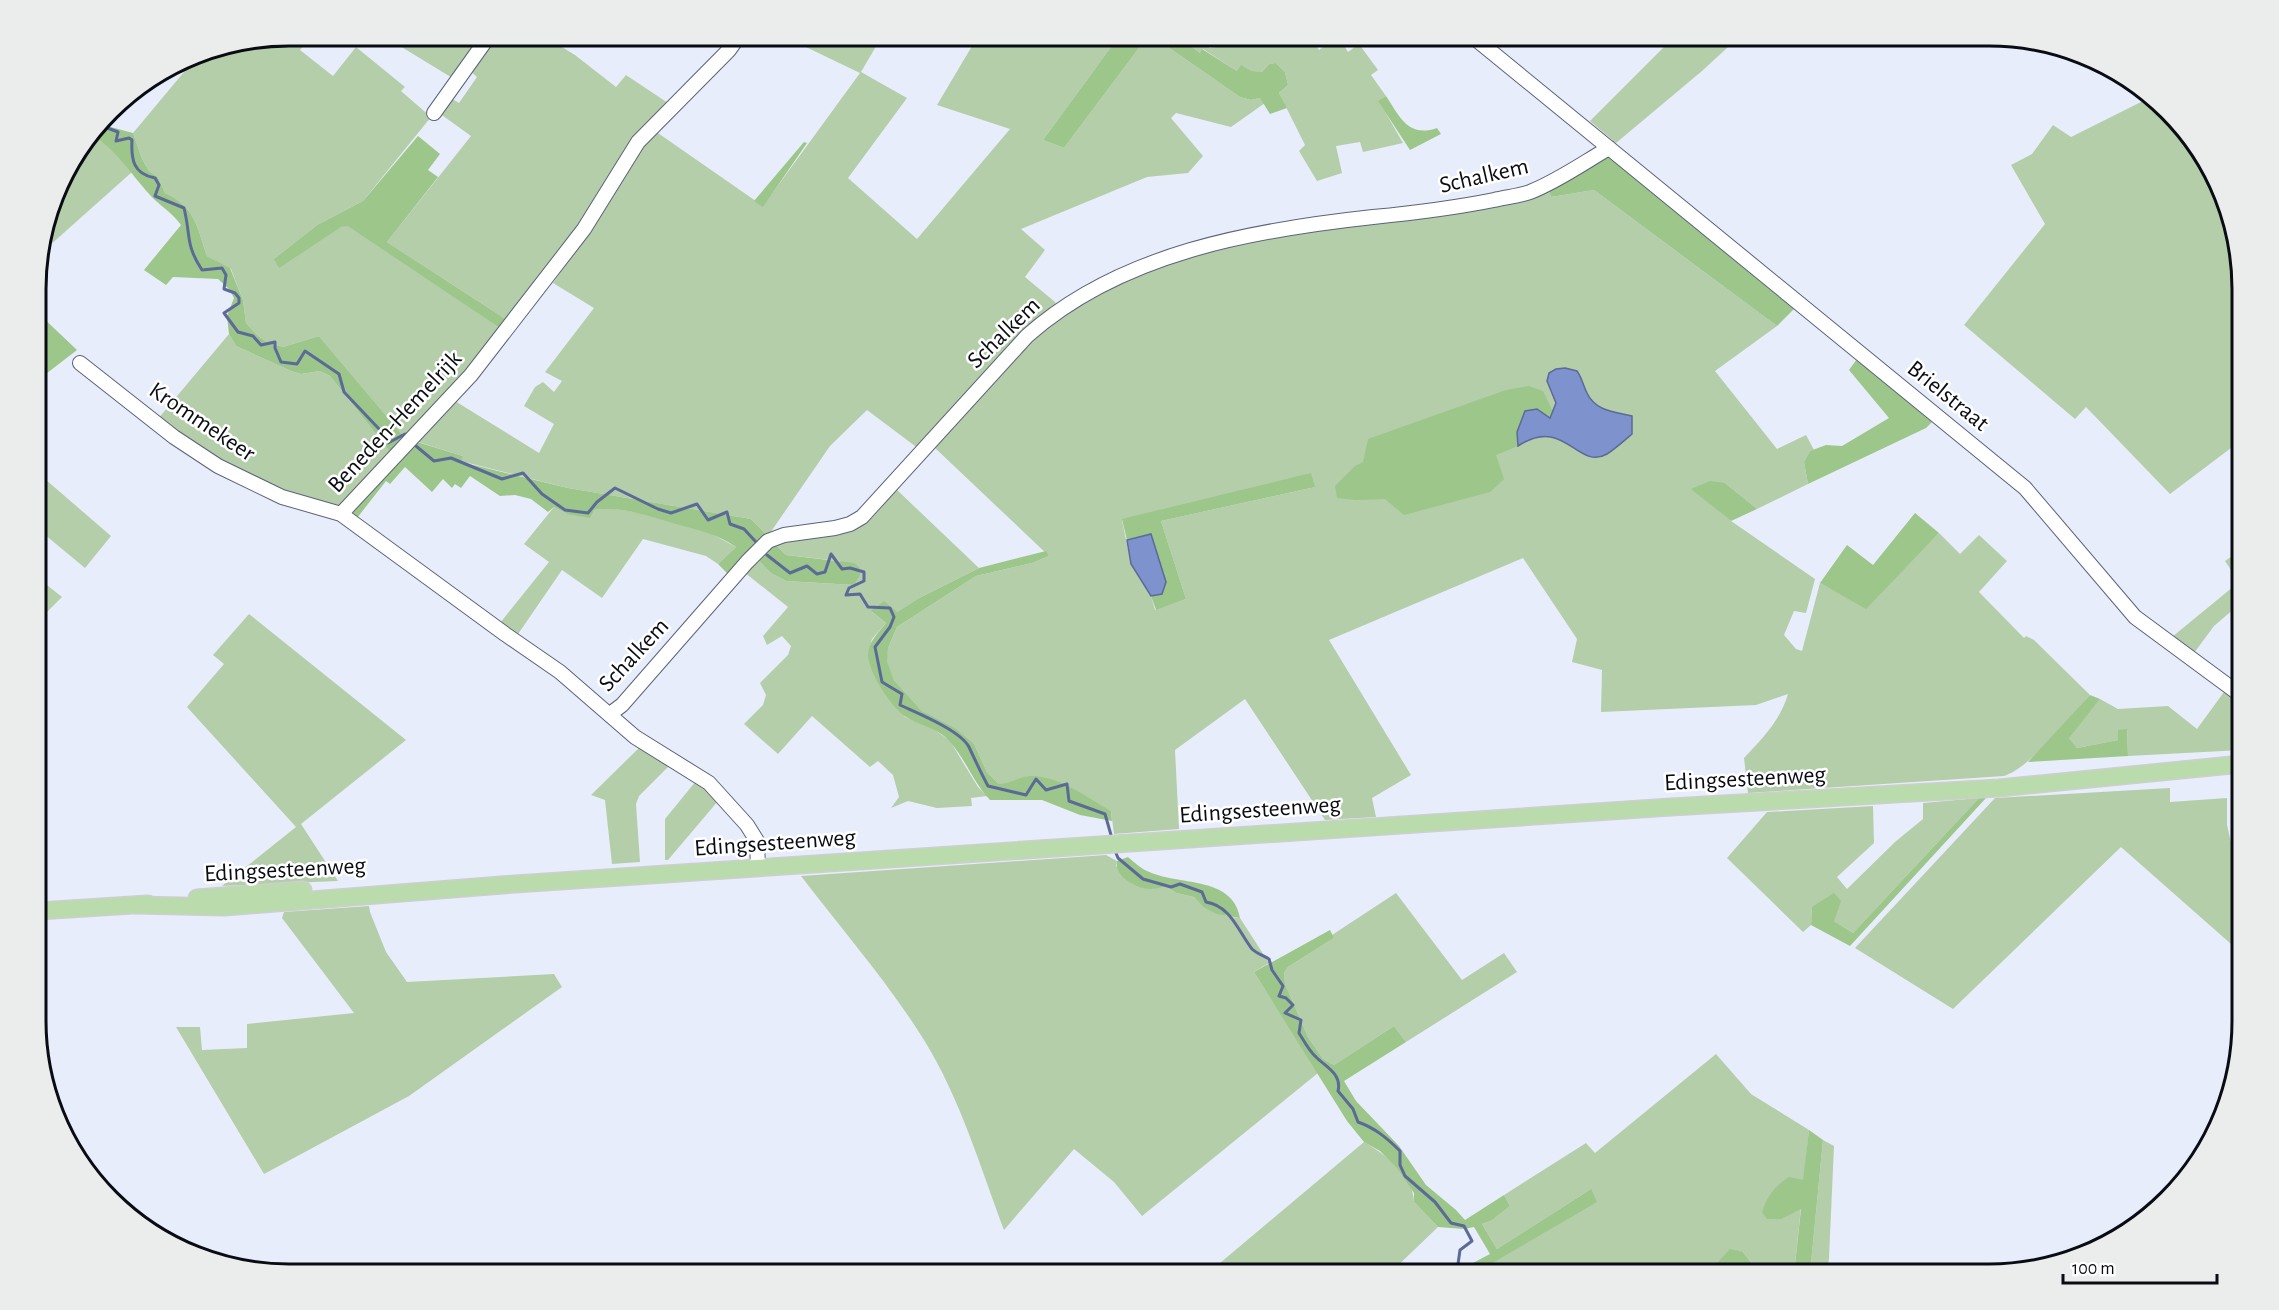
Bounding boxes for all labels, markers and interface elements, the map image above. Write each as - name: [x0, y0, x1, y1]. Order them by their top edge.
- street label: Schalkem: [1437, 154, 1531, 198]
- street label: Schalkem: [963, 293, 1045, 373]
- street label: Beneden-Hemelrijk: [324, 347, 466, 497]
- street label: Brielstraat: [1903, 356, 1994, 436]
- street label: Krommekeer: [145, 378, 259, 466]
- street label: Schalkem: [594, 614, 674, 696]
- street label: Edingsesteenweg: [1664, 763, 1827, 795]
- street label: Edingsesteenweg: [1178, 792, 1342, 828]
- street label: Edingsesteenweg: [693, 825, 857, 861]
- street label: Edingsesteenweg: [204, 854, 367, 886]
- scale bar: [2063, 1247, 2218, 1285]
- text: 100 m: [2072, 1260, 2115, 1278]

